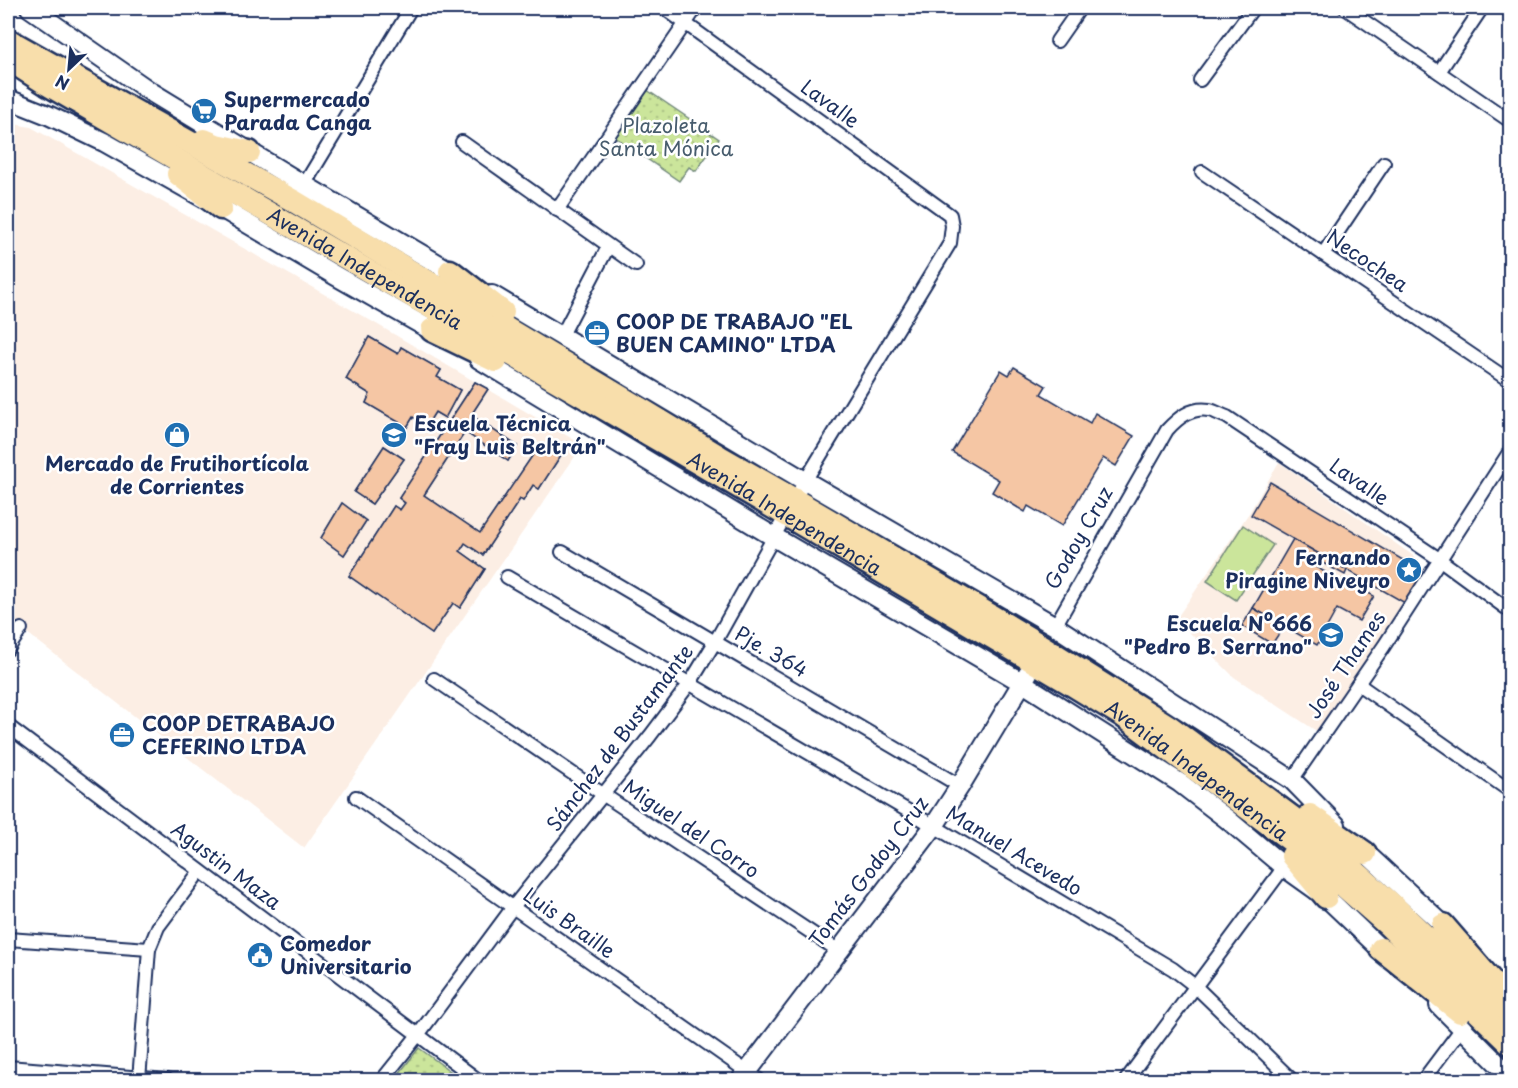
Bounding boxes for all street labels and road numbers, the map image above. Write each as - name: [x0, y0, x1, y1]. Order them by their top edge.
- street label: Lavalle: [795, 72, 866, 135]
- street label: Avenida Independencia: [262, 199, 469, 337]
- street label: Necochea: [1320, 222, 1415, 299]
- street label: Avenida Independencia: [682, 444, 889, 583]
- street label: Lavalle: [1324, 450, 1395, 512]
- street label: Godoy Cruz: [1037, 481, 1120, 594]
- street label: José Thames: [1298, 605, 1392, 724]
- street label: Pje. 364: [729, 618, 814, 684]
- street label: Sánchez de Bustamante: [539, 637, 700, 837]
- street label: Avenida Independencia: [1100, 692, 1296, 848]
- street label: Miguel del Corro: [617, 771, 766, 885]
- street label: Tomás Godoy Cruz: [801, 790, 935, 953]
- street label: Manuel Acevedo: [941, 798, 1088, 903]
- street label: Agustin Maza: [165, 814, 288, 917]
- street label: Luis Braille: [517, 879, 622, 965]

